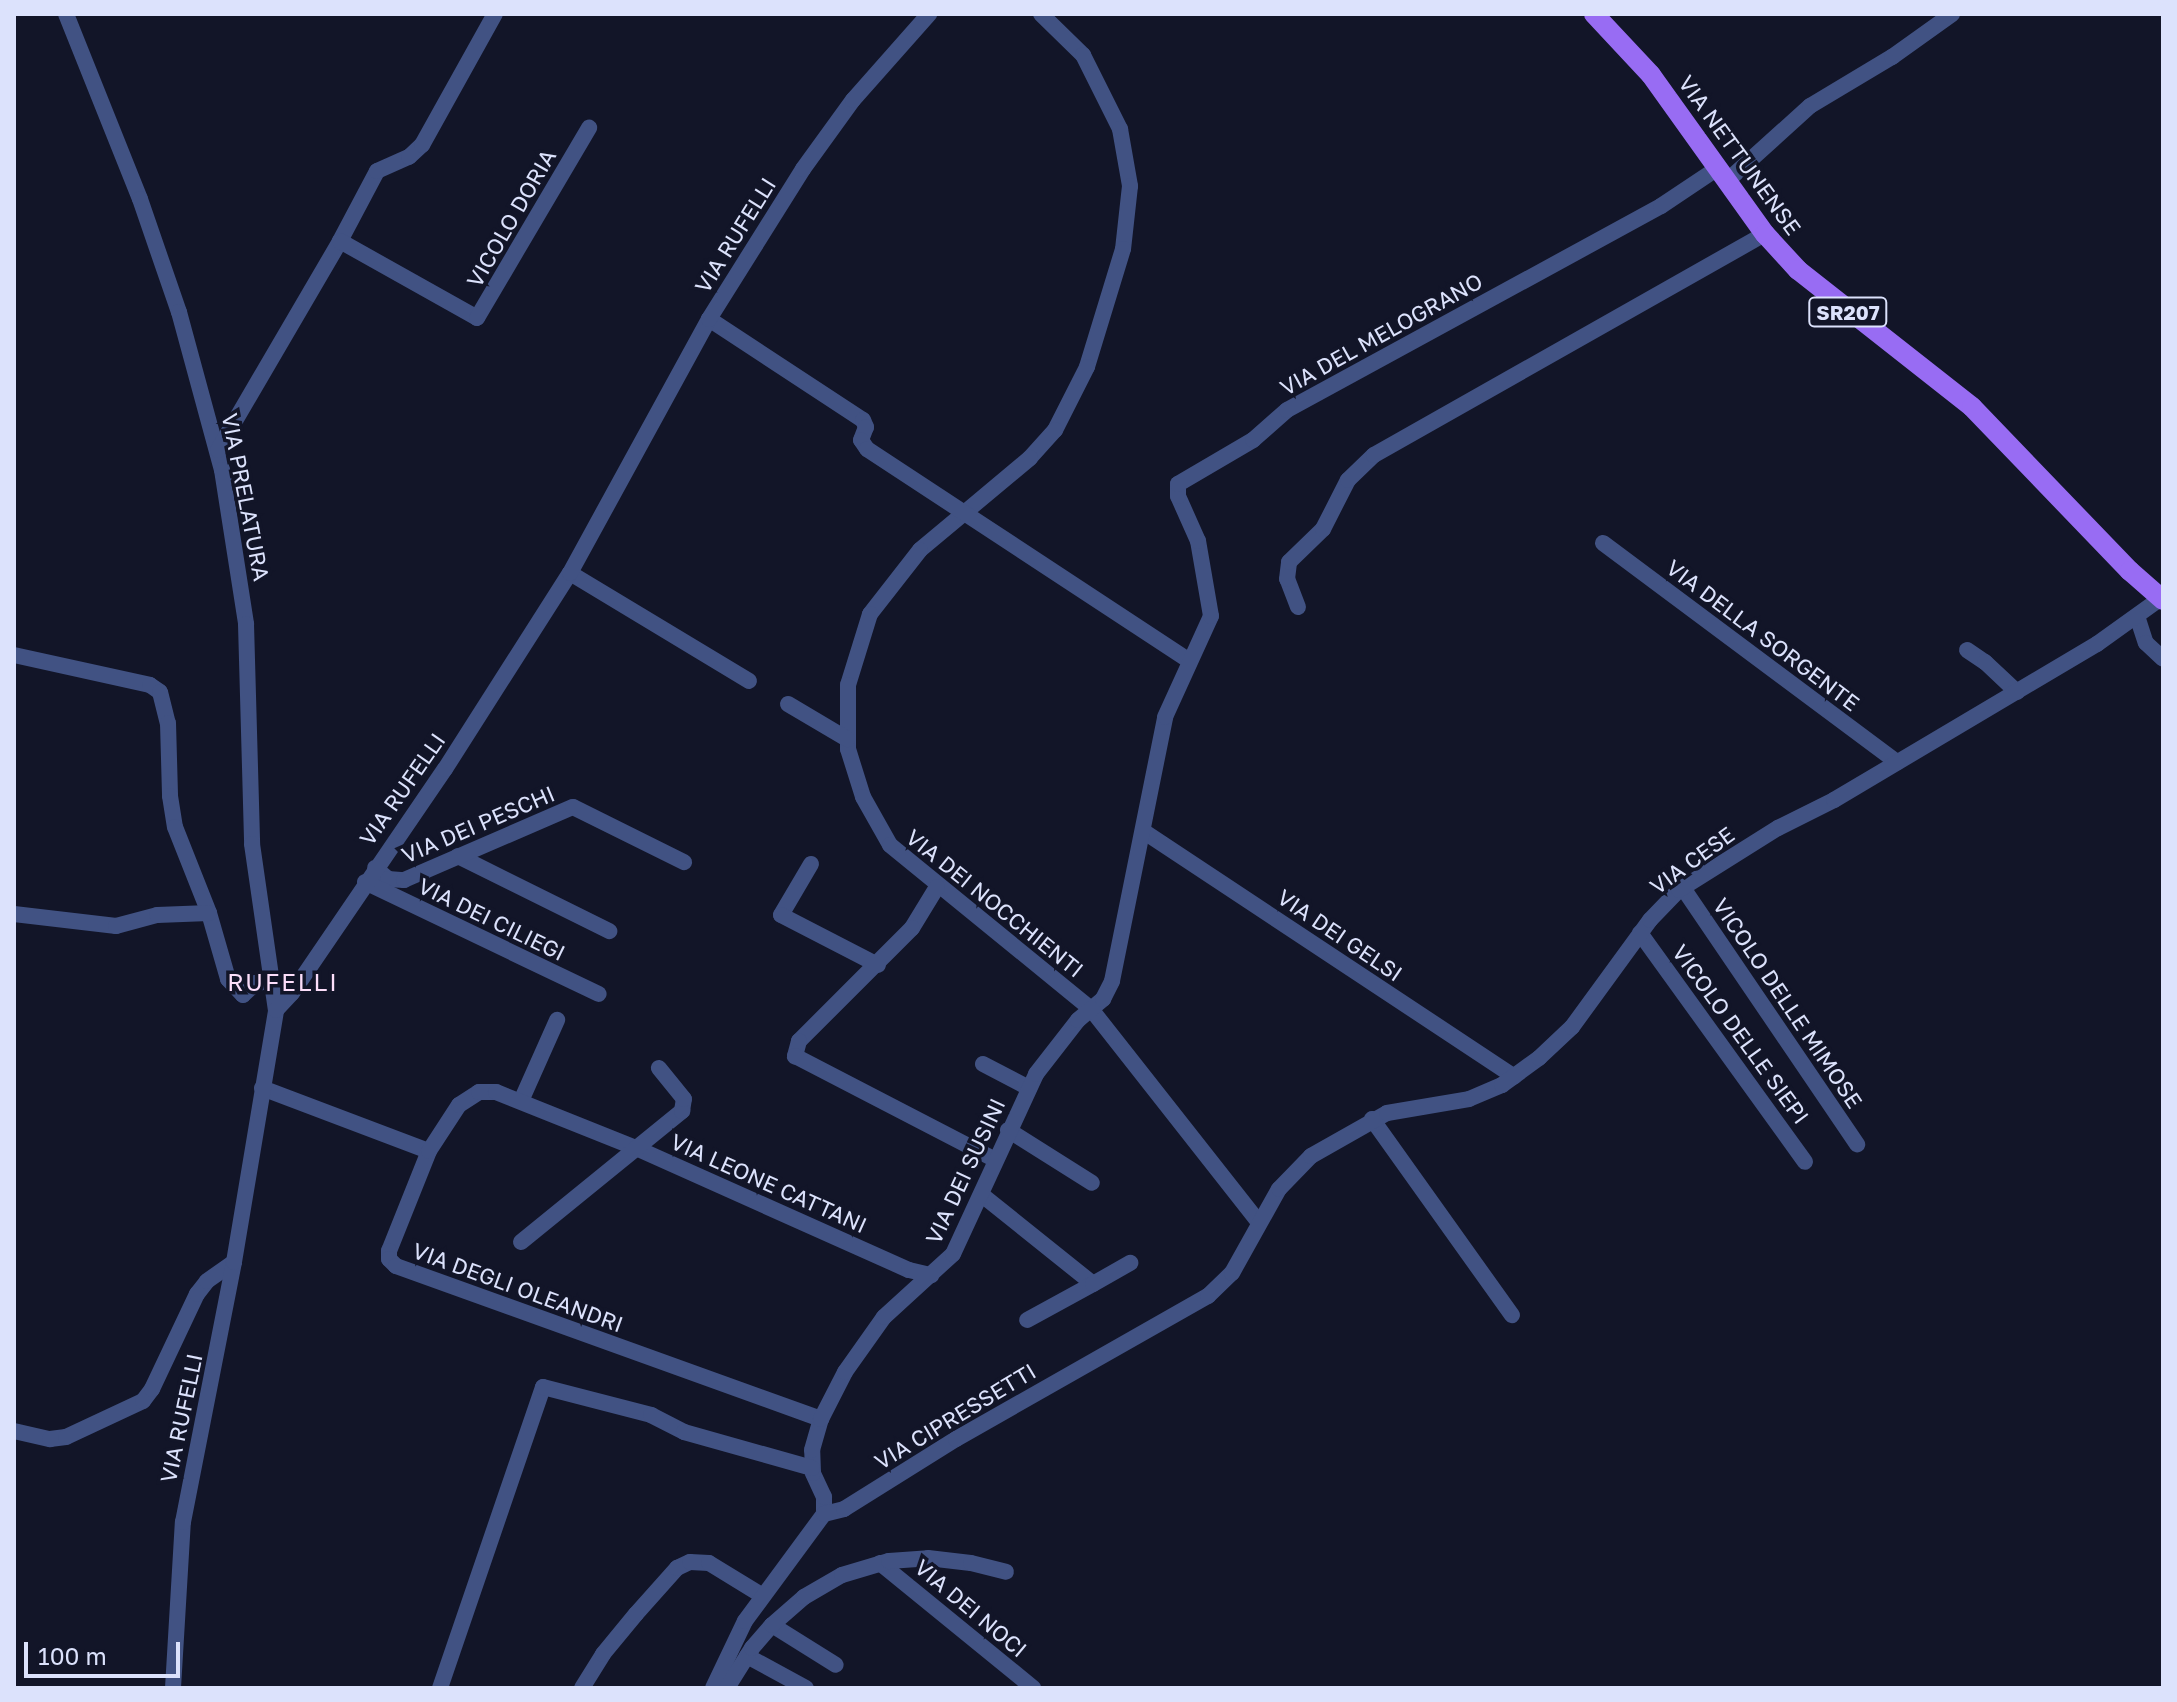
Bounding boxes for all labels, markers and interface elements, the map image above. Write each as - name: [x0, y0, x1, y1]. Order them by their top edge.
- street label: VIA NETTUNENSE: [1673, 70, 1807, 240]
- street label: VICOLO DORIA: [461, 144, 561, 292]
- street label: VIA RUFELLI: [689, 172, 781, 298]
- street label: VIA DEL MELOGRANO: [1275, 267, 1487, 401]
- road number: SR207: [1808, 296, 1888, 328]
- street label: VIA PRELATURA: [217, 411, 275, 583]
- street label: VIA DELLA SORGENTE: [1661, 554, 1865, 716]
- street label: VIA RUFELLI: [354, 728, 450, 850]
- street label: VIA DEI PESCHI: [398, 780, 558, 868]
- street label: VIA CESE: [1645, 821, 1739, 899]
- street label: VIA DEI NOCCHIENTI: [901, 823, 1089, 983]
- street label: VIA DEI CILIEGI: [414, 872, 570, 966]
- street label: VIA DEI GELSI: [1272, 883, 1408, 987]
- street label: VICOLO DELLE MIMOSE: [1708, 893, 1868, 1113]
- street label: VICOLO DELLE SIEPI: [1667, 939, 1815, 1129]
- district label: RUFELLI: [227, 968, 339, 996]
- street label: VIA DEI SUSINI: [920, 1094, 1010, 1248]
- street label: VIA LEONE CATTANI: [667, 1128, 871, 1238]
- street label: VIA DEGLI OLEANDRI: [409, 1237, 627, 1337]
- street label: VIA RUFELLI: [154, 1351, 208, 1485]
- street label: VIA CIPRESSETTI: [870, 1357, 1040, 1475]
- street label: VIA DEI NOCI: [910, 1554, 1032, 1662]
- scale bar: [28, 1626, 184, 1676]
- text: 100 m: [38, 1641, 107, 1670]

